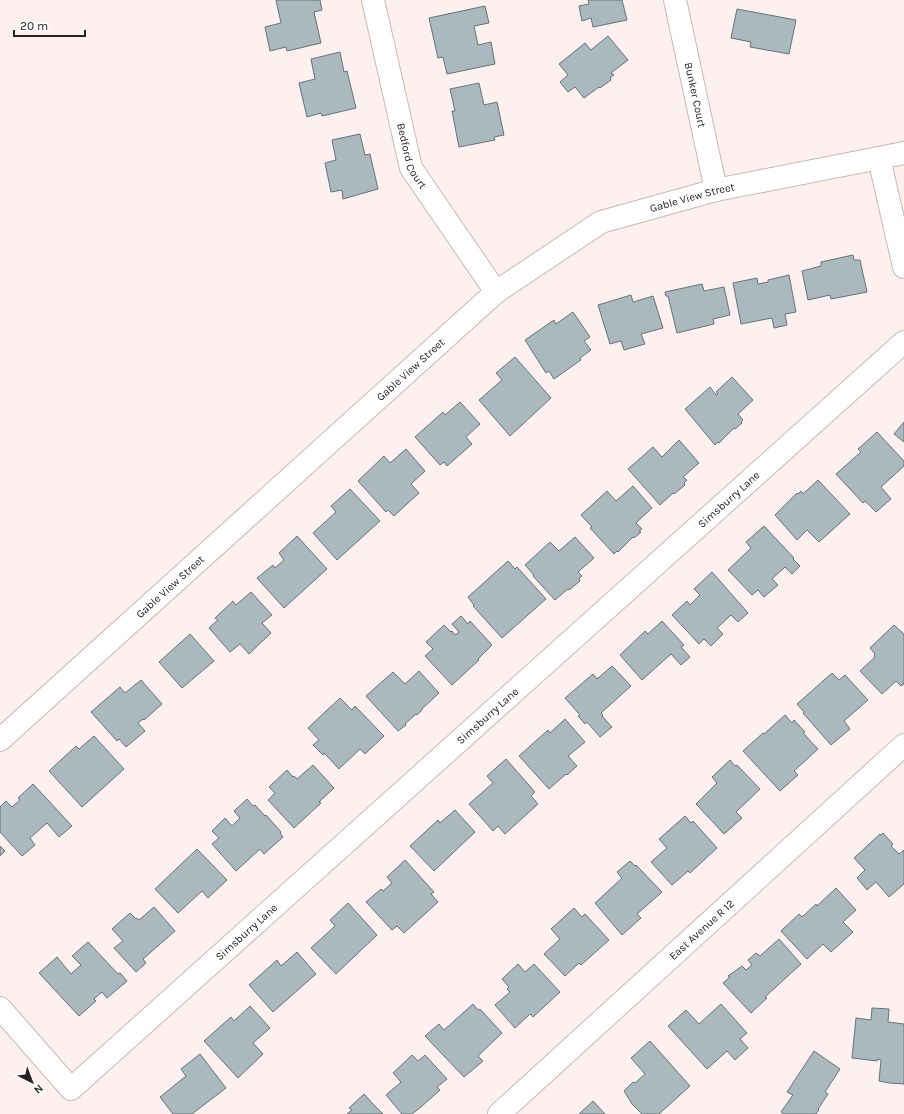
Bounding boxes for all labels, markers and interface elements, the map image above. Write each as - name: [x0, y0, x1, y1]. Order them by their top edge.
- scale bar: [14, 12, 85, 38]
- text: 20 m: [20, 19, 48, 33]
- street label: Bunker Court: [682, 61, 709, 129]
- street label: Bedford Court: [395, 122, 430, 191]
- street label: Gable View Street: [648, 180, 735, 215]
- street label: Gable View Street: [374, 335, 447, 403]
- street label: Simsburry Lane: [695, 468, 762, 530]
- street label: Gable View Street: [133, 553, 207, 621]
- street label: Simsburry Lane: [454, 684, 521, 747]
- street label: East Avenue R 12: [666, 897, 737, 962]
- street label: Simsburry Lane: [213, 901, 280, 963]
- north arrow: [12, 1062, 52, 1102]
- text: N: [31, 1082, 46, 1097]

